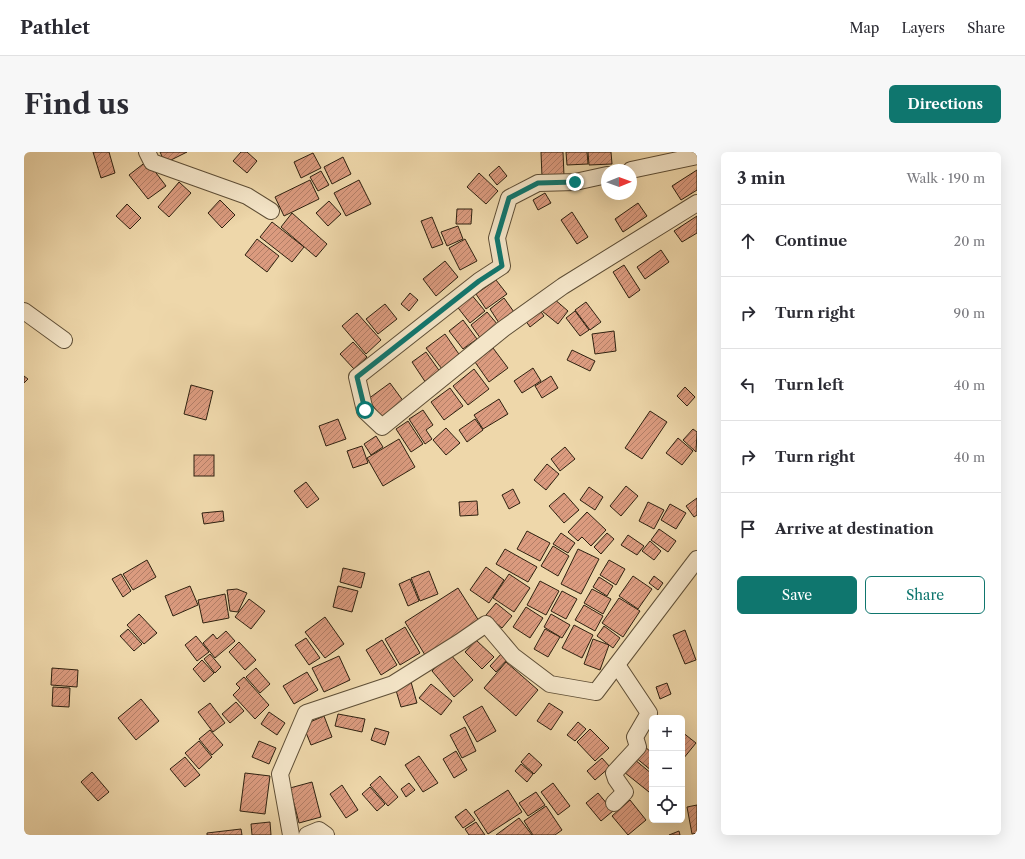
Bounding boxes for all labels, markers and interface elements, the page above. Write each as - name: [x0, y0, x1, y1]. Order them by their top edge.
- text: Pathlet: [20, 16, 90, 39]
- text: Map: [849, 19, 879, 37]
- text: Layers: [901, 19, 945, 37]
- text: Share: [967, 19, 1005, 37]
- button: Directions: [889, 85, 1001, 123]
- text: Find us: [24, 87, 129, 121]
- north arrow: [601, 164, 637, 200]
- text: 3 min: [737, 168, 786, 188]
- text: Walk · 190 m: [906, 170, 985, 186]
- route end: [566, 173, 584, 191]
- icon: ahead: [737, 230, 759, 252]
- text: Continue: [775, 231, 847, 250]
- text: 20 m: [954, 233, 985, 249]
- icon: right: [737, 302, 759, 324]
- text: Turn right: [775, 303, 855, 322]
- text: 90 m: [954, 305, 985, 321]
- icon: left: [737, 374, 759, 396]
- text: Turn left: [775, 375, 844, 394]
- text: 40 m: [954, 377, 985, 393]
- route start: [356, 401, 374, 419]
- icon: right: [737, 446, 759, 468]
- text: Turn right: [775, 447, 855, 466]
- text: 40 m: [954, 449, 985, 465]
- icon: arrive: [737, 518, 759, 540]
- text: Arrive at destination: [775, 519, 934, 538]
- button: Save: [737, 576, 857, 614]
- button: Share: [865, 576, 985, 614]
- map controls: [649, 715, 685, 823]
- button: +: [649, 715, 685, 751]
- button: −: [649, 751, 685, 787]
- button: locate: [649, 787, 685, 823]

